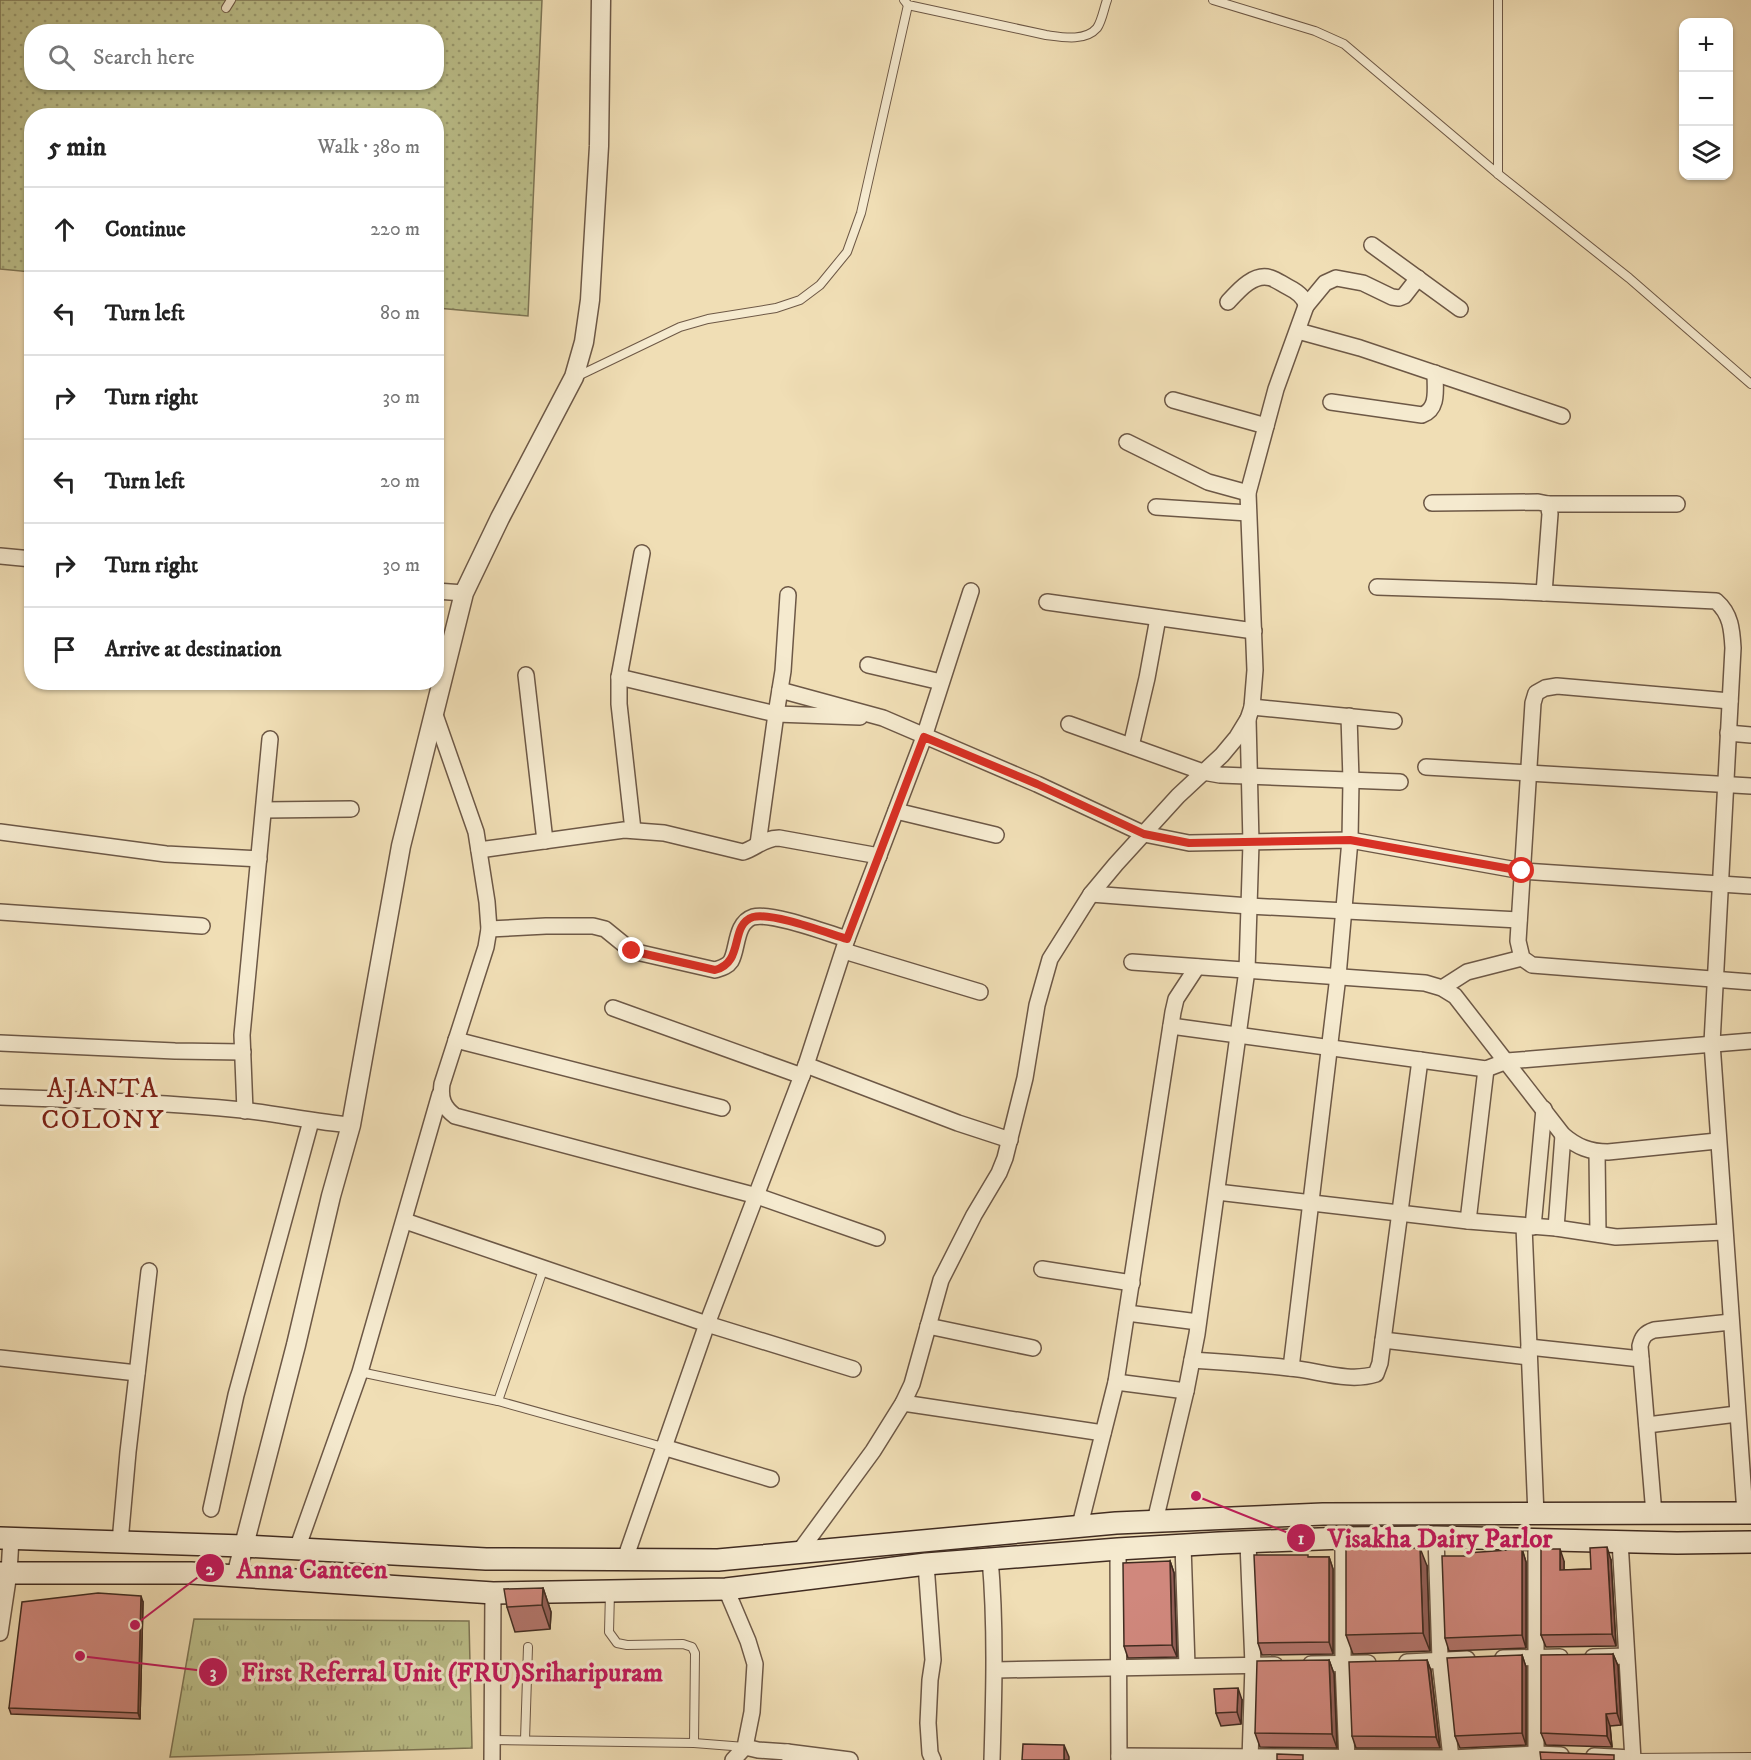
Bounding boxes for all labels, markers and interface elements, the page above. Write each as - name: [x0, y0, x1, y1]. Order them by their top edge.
- map controls: [1679, 18, 1733, 180]
- button: +: [1679, 18, 1733, 72]
- search box: [24, 24, 444, 90]
- icon: search: [45, 41, 78, 74]
- text: Search here: [93, 44, 195, 71]
- button: −: [1679, 72, 1733, 126]
- button: layers: [1679, 126, 1733, 180]
- text: 5 min: [48, 131, 106, 164]
- text: Walk · 380 m: [318, 135, 420, 160]
- icon: ahead: [48, 213, 81, 246]
- text: Continue: [105, 216, 186, 243]
- text: 220 m: [370, 217, 420, 242]
- icon: left: [48, 297, 81, 330]
- text: Turn left: [105, 300, 185, 327]
- text: 80 m: [380, 301, 420, 326]
- icon: right: [48, 381, 81, 414]
- text: Turn right: [105, 384, 198, 411]
- text: 30 m: [382, 385, 420, 410]
- icon: left: [48, 465, 81, 498]
- text: Turn left: [105, 468, 185, 495]
- text: 20 m: [380, 469, 420, 494]
- icon: right: [48, 549, 81, 582]
- text: Turn right: [105, 552, 198, 579]
- text: 30 m: [382, 553, 420, 578]
- icon: arrive: [48, 633, 81, 666]
- text: Arrive at destination: [105, 636, 282, 663]
- route start: [1508, 857, 1534, 883]
- route end: [618, 937, 644, 963]
- district label: AJANTA COLONY: [41, 1072, 165, 1137]
- callout: Visakha Dairy Parlor: [1286, 1515, 1564, 1560]
- text: Visakha Dairy Parlor: [1327, 1522, 1553, 1556]
- text: 1: [1298, 1528, 1305, 1550]
- callout: Anna Canteen: [195, 1546, 400, 1591]
- text: Anna Canteen: [235, 1553, 388, 1587]
- text: 2: [206, 1559, 216, 1581]
- callout: First Referral Unit (FRU)Sriharipuram: [198, 1649, 675, 1694]
- text: First Referral Unit (FRU)Sriharipuram: [241, 1656, 663, 1690]
- text: 3: [210, 1662, 217, 1684]

